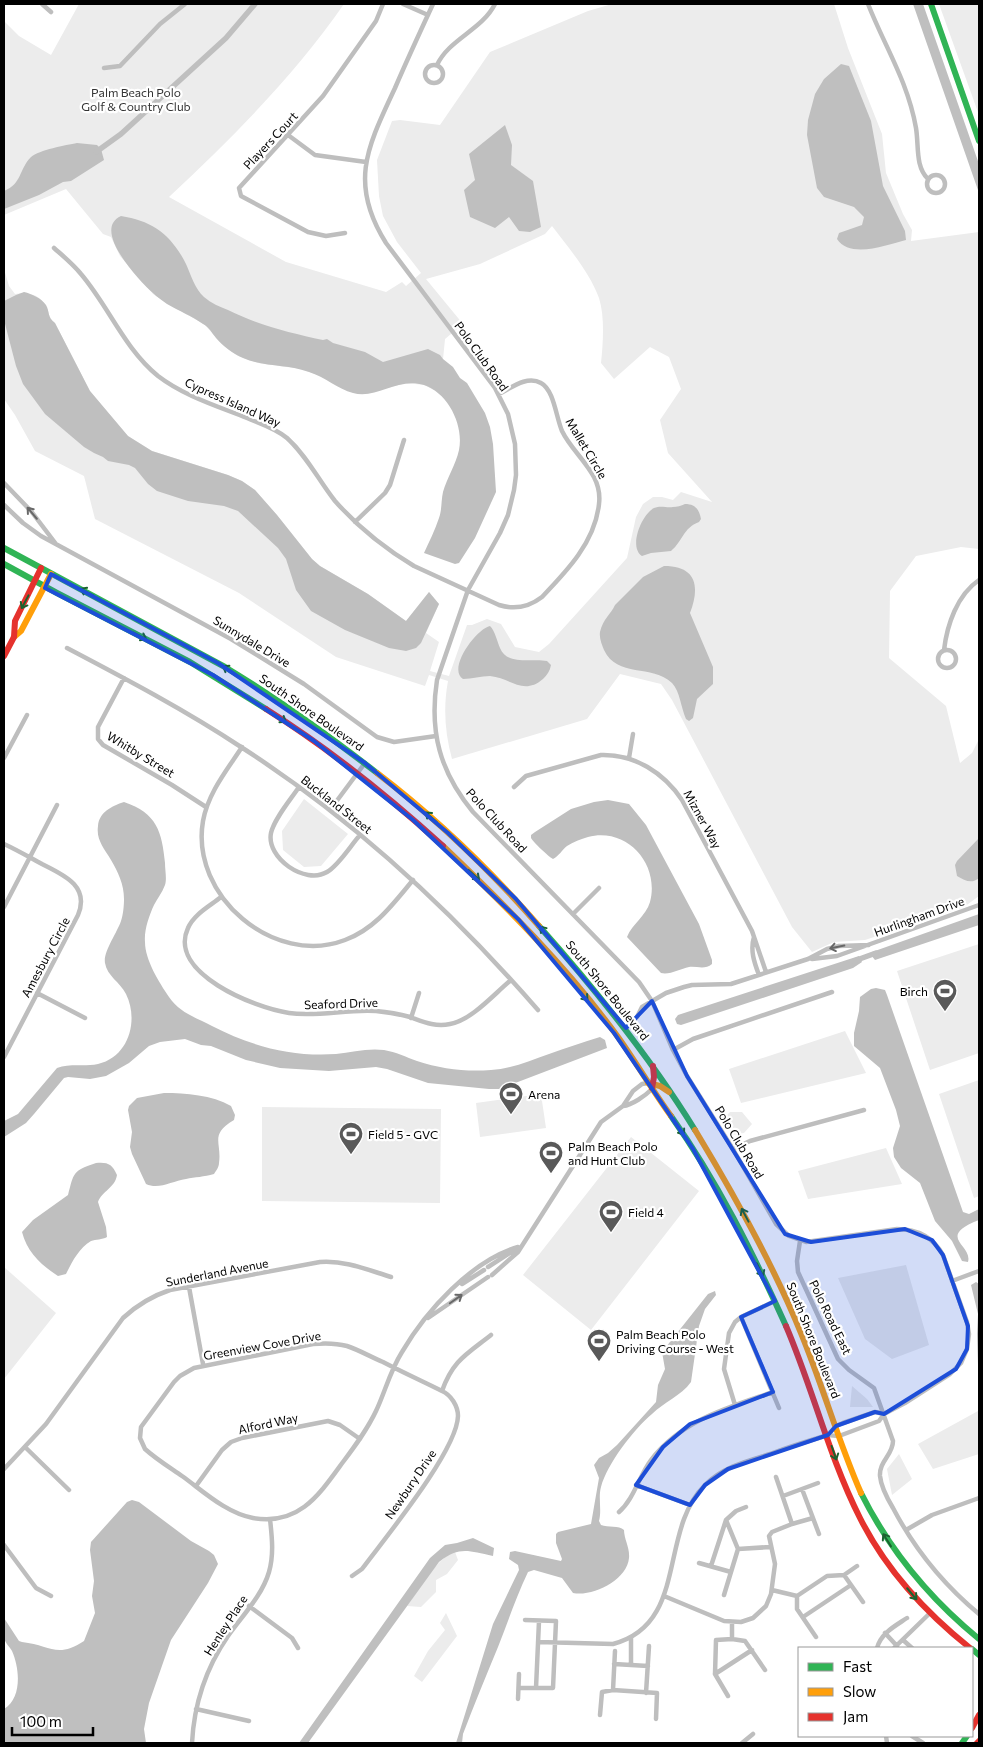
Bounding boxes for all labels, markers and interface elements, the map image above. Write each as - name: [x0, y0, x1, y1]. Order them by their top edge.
- park label: Palm Beach Polo Golf & Country Club: [81, 85, 191, 113]
- street label: Players Court: [240, 108, 300, 172]
- street label: Polo Club Road: [452, 319, 512, 393]
- street label: Cypress Island Way: [183, 375, 283, 429]
- street label: Mallet Circle: [563, 415, 611, 481]
- one-way arrow: [26, 506, 38, 519]
- one-way arrow: [79, 587, 94, 597]
- one-way arrow: [20, 594, 29, 609]
- street label: Sunnydale Drive: [211, 613, 293, 669]
- one-way arrow: [132, 631, 147, 641]
- one-way arrow: [223, 664, 237, 674]
- street label: South Shore Boulevard: [257, 671, 367, 753]
- one-way arrow: [272, 713, 286, 723]
- street label: Whitby Street: [105, 728, 177, 780]
- street label: Buckland Street: [299, 772, 375, 836]
- street label: Polo Club Road: [464, 785, 530, 855]
- street label: Mizner Way: [681, 787, 725, 851]
- one-way arrow: [424, 812, 437, 823]
- one-way arrow: [467, 869, 480, 881]
- street label: Hurlingham Drive: [872, 893, 966, 939]
- street label: Amesbury Circle: [18, 914, 72, 1000]
- one-way arrow: [540, 926, 551, 939]
- street label: South Shore Boulevard: [564, 937, 652, 1043]
- one-way arrow: [830, 943, 846, 953]
- sports icon: Birch: [932, 978, 958, 1012]
- place label: Birch: [900, 984, 928, 998]
- one-way arrow: [577, 988, 588, 1001]
- street label: Seaford Drive: [304, 995, 378, 1011]
- sports icon: Arena: [498, 1081, 524, 1115]
- place label: Arena: [528, 1087, 560, 1101]
- street label: Polo Club Road: [713, 1103, 767, 1181]
- sports icon: Field 5 - GVC: [338, 1121, 364, 1155]
- one-way arrow: [675, 1122, 685, 1136]
- place label: Field 5 - GVC: [368, 1127, 438, 1141]
- place label: Palm Beach Polo and Hunt Club: [568, 1139, 658, 1167]
- sports icon: Palm Beach Polo and Hunt Club: [538, 1140, 564, 1174]
- sports icon: Field 4: [598, 1199, 624, 1233]
- place label: Field 4: [628, 1205, 664, 1219]
- one-way arrow: [740, 1208, 749, 1223]
- street label: Sunderland Avenue: [165, 1255, 269, 1289]
- one-way arrow: [756, 1262, 765, 1277]
- street label: Polo Road East: [807, 1277, 855, 1357]
- street label: South Shore Boulevard: [784, 1280, 844, 1400]
- one-way arrow: [449, 1294, 463, 1304]
- place label: Palm Beach Polo Driving Course - West: [616, 1327, 734, 1355]
- street label: Greenview Cove Drive: [202, 1328, 322, 1362]
- sports icon: Palm Beach Polo Driving Course - West: [586, 1328, 612, 1362]
- street label: Alford Way: [237, 1410, 299, 1436]
- one-way arrow: [830, 1445, 839, 1460]
- street label: Newbury Drive: [382, 1447, 438, 1521]
- one-way arrow: [881, 1533, 891, 1547]
- one-way arrow: [906, 1588, 918, 1601]
- street label: Henley Place: [200, 1592, 250, 1658]
- legend: [798, 1647, 973, 1737]
- text: Fast: [843, 1657, 872, 1675]
- text: Slow: [843, 1682, 876, 1700]
- scale bar: [12, 1704, 94, 1736]
- text: Jam: [843, 1707, 868, 1725]
- text: 100 m: [20, 1712, 62, 1730]

